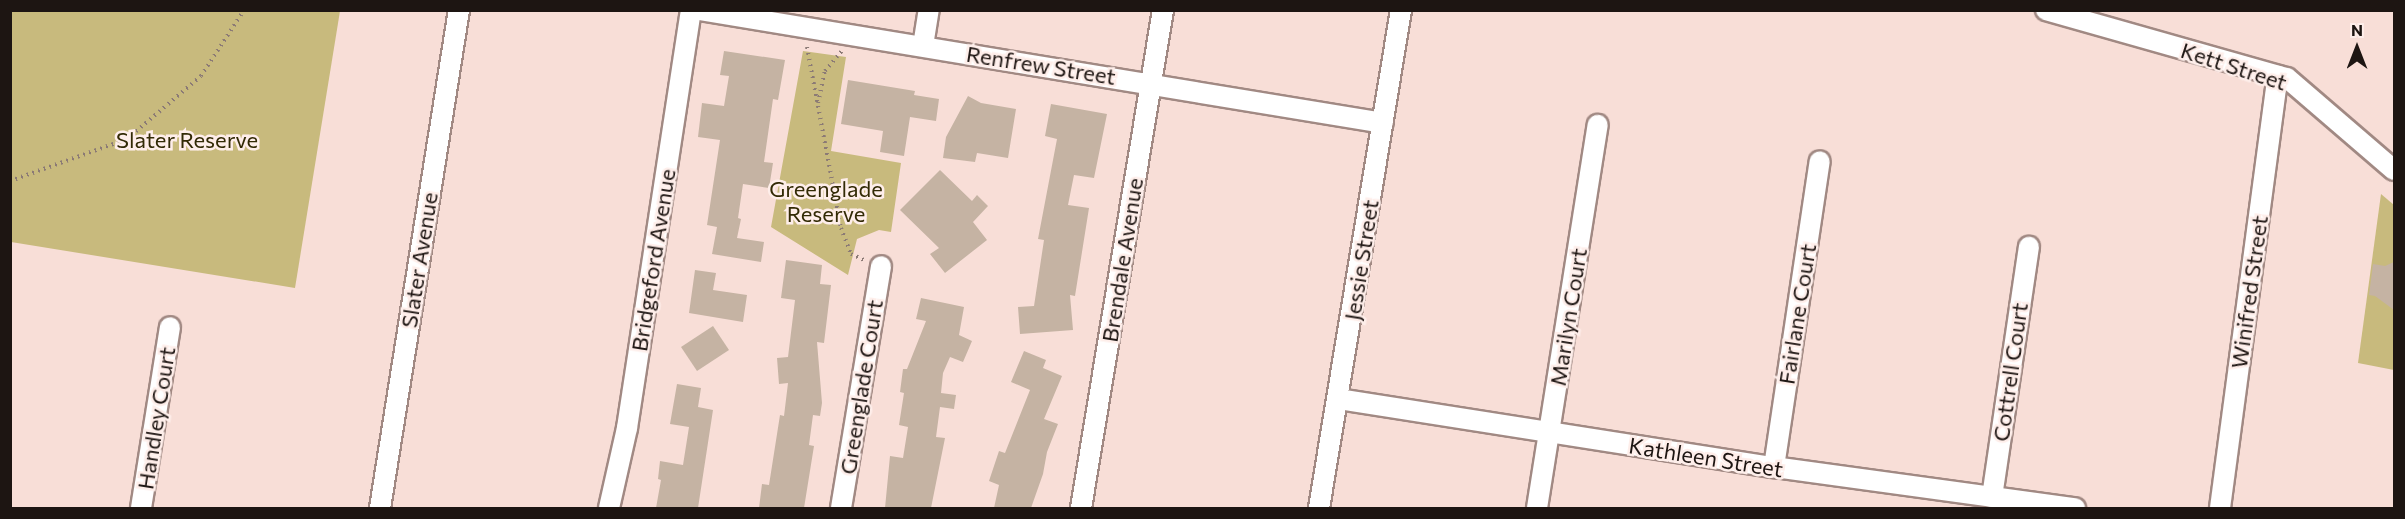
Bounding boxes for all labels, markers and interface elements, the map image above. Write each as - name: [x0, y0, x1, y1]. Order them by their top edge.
- north arrow: [2327, 18, 2387, 78]
- text: N: [2351, 20, 2363, 39]
- street label: Kett Street: [2178, 36, 2290, 96]
- street label: Renfrew Street: [965, 40, 1117, 90]
- park label: Slater Reserve: [116, 127, 258, 153]
- street label: Bridgeford Avenue: [626, 167, 680, 353]
- park label: Greenglade Reserve: [769, 175, 883, 226]
- street label: Brendale Avenue: [1096, 176, 1148, 344]
- street label: Slater Avenue: [395, 190, 443, 330]
- street label: Jessie Street: [1338, 198, 1384, 322]
- street label: Winifred Street: [2225, 214, 2273, 370]
- street label: Fairlane Court: [1773, 242, 1821, 386]
- street label: Marilyn Court: [1544, 246, 1592, 388]
- street label: Greenglade Court: [834, 298, 888, 476]
- street label: Cottrell Court: [1987, 301, 2033, 443]
- street label: Handley Court: [132, 345, 180, 491]
- street label: Kathleen Street: [1627, 432, 1785, 482]

